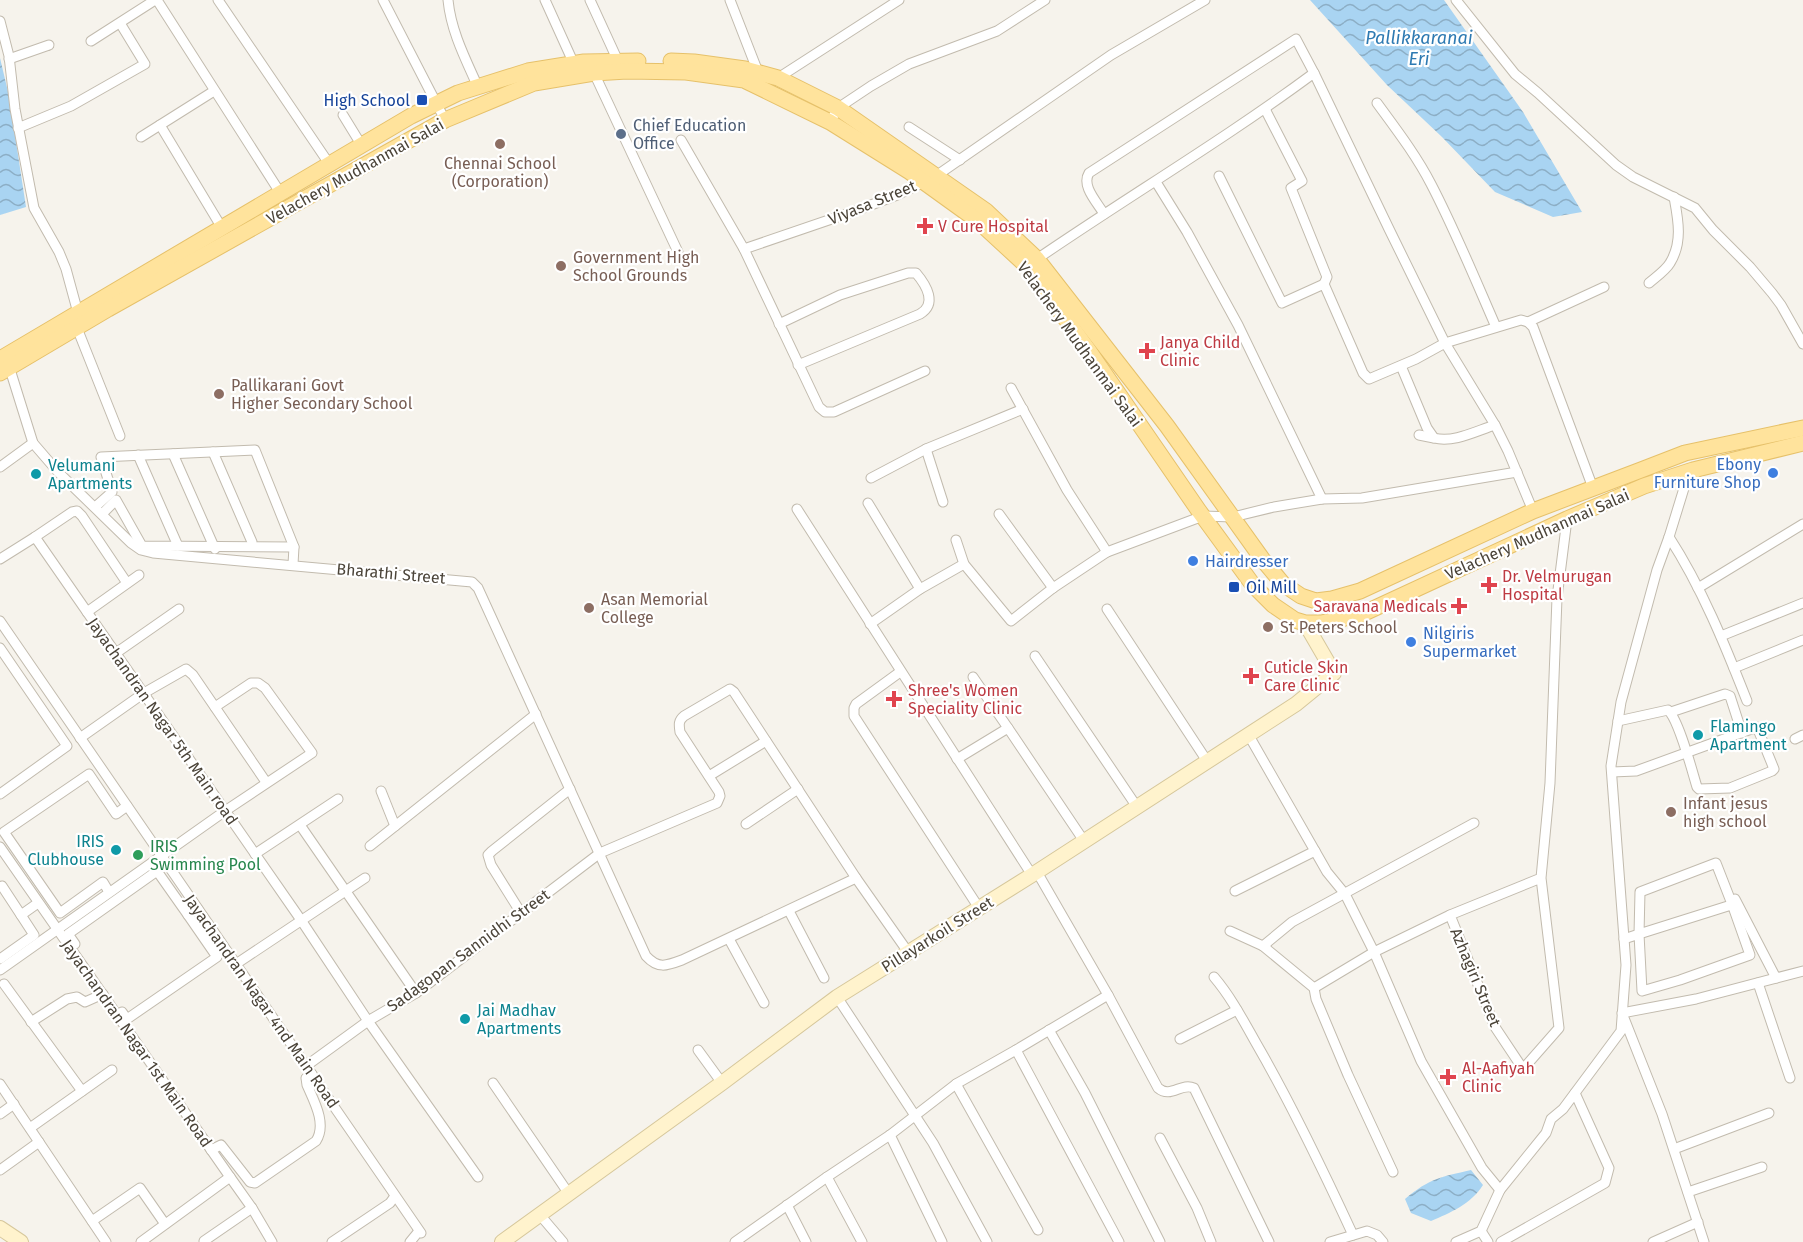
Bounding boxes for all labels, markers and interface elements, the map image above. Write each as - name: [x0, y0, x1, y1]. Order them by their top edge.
- water label: Pallikkaranai Eri: [1365, 27, 1473, 70]
- place label: High School: [324, 91, 410, 110]
- marker: High School: [415, 93, 429, 107]
- street label: Velachery Mudhanmai Salai: [263, 115, 447, 228]
- place label: Chief Education Office: [633, 116, 746, 153]
- marker: Chief Education Office: [614, 127, 628, 141]
- marker: Chennai School (Corporation): [493, 137, 507, 151]
- place label: Chennai School (Corporation): [444, 154, 556, 191]
- street label: Viyasa Street: [825, 176, 919, 229]
- marker: V Cure Hospital: [916, 217, 934, 235]
- place label: V Cure Hospital: [938, 217, 1049, 236]
- place label: Government High School Grounds: [573, 248, 699, 285]
- street label: Velachery Mudhanmai Salai: [1013, 258, 1146, 431]
- marker: Government High School Grounds: [554, 259, 568, 273]
- place label: Janya Child Clinic: [1160, 333, 1240, 370]
- marker: Janya Child Clinic: [1138, 342, 1156, 360]
- place label: Pallikarani Govt Higher Secondary School: [231, 376, 413, 413]
- marker: Pallikarani Govt Higher Secondary School: [212, 387, 226, 401]
- place label: Ebony Furniture Shop: [1654, 455, 1761, 492]
- place label: Velumani Apartments: [48, 456, 132, 493]
- marker: Ebony Furniture Shop: [1766, 466, 1780, 480]
- marker: Velumani Apartments: [29, 467, 43, 481]
- street label: Velachery Mudhanmai Salai: [1442, 485, 1632, 584]
- place label: Hairdresser: [1205, 552, 1289, 571]
- marker: Hairdresser: [1186, 554, 1200, 568]
- street label: Bharathi Street: [336, 559, 447, 588]
- place label: Dr. Velmurugan Hospital: [1502, 567, 1612, 604]
- marker: Dr. Velmurugan Hospital: [1480, 576, 1498, 594]
- place label: Oil Mill: [1246, 578, 1297, 597]
- marker: Oil Mill: [1227, 580, 1241, 594]
- place label: Asan Memorial College: [601, 590, 708, 627]
- place label: Saravana Medicals: [1313, 597, 1447, 616]
- marker: Saravana Medicals: [1452, 599, 1466, 613]
- marker: Asan Memorial College: [582, 601, 596, 615]
- street label: Jayachandran Nagar 5th Main road: [84, 614, 242, 829]
- place label: St Peters School: [1280, 618, 1398, 637]
- marker: St Peters School: [1261, 620, 1275, 634]
- place label: Nilgiris Supermarket: [1423, 624, 1517, 661]
- marker: Nilgiris Supermarket: [1404, 635, 1418, 649]
- place label: Cuticle Skin Care Clinic: [1264, 658, 1348, 695]
- marker: Cuticle Skin Care Clinic: [1242, 667, 1260, 685]
- place label: Shree's Women Speciality Clinic: [908, 681, 1023, 718]
- marker: Shree's Women Speciality Clinic: [885, 690, 903, 708]
- place label: Flamingo Apartment: [1710, 717, 1787, 754]
- marker: Flamingo Apartment: [1691, 728, 1705, 742]
- place label: Infant jesus high school: [1683, 794, 1768, 831]
- marker: Infant jesus high school: [1664, 805, 1678, 819]
- place label: IRIS Clubhouse: [27, 832, 104, 869]
- place label: IRIS Swimming Pool: [150, 837, 261, 874]
- marker: IRIS Clubhouse: [109, 843, 123, 857]
- marker: IRIS Swimming Pool: [131, 848, 145, 862]
- street label: Sadagopan Sannidhi Street: [383, 885, 554, 1016]
- street label: Jayachandran Nagar 4nd Main Road: [180, 891, 343, 1112]
- street label: Pillayarkoil Street: [878, 892, 997, 976]
- street label: Azhagiri Street: [1446, 925, 1505, 1030]
- street label: Jayachandran Nagar 1st Main Road: [57, 936, 216, 1151]
- place label: Jai Madhav Apartments: [477, 1001, 561, 1038]
- marker: Jai Madhav Apartments: [458, 1012, 472, 1026]
- place label: Al-Aafiyah Clinic: [1462, 1059, 1535, 1096]
- marker: Al-Aafiyah Clinic: [1439, 1068, 1457, 1086]

